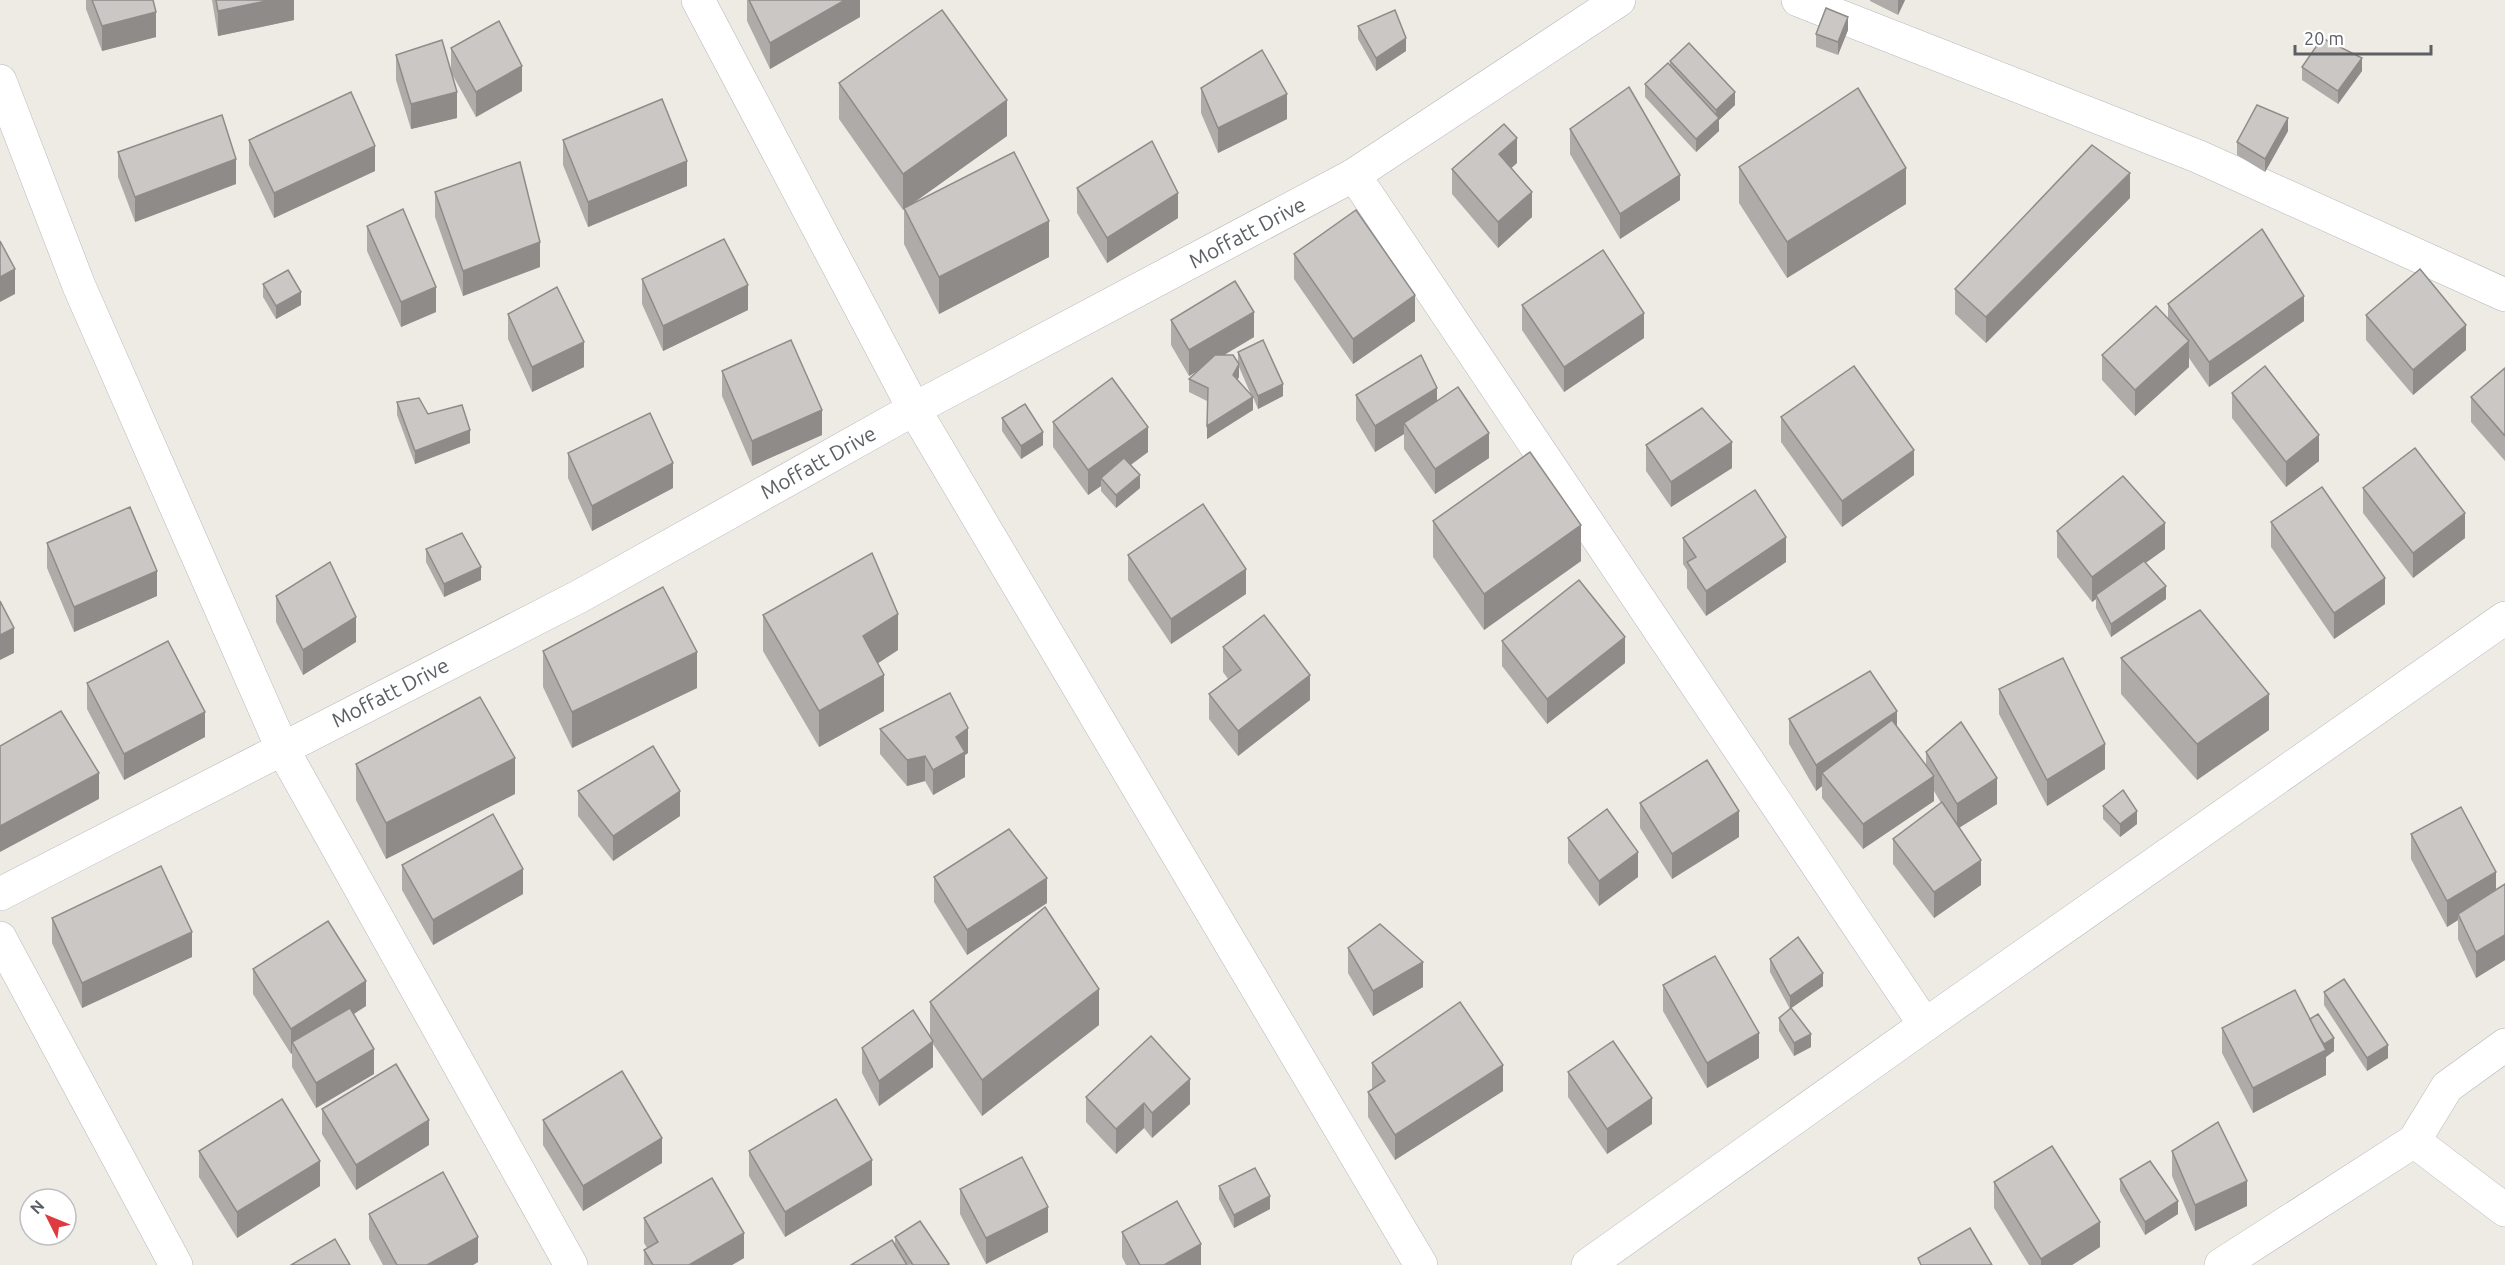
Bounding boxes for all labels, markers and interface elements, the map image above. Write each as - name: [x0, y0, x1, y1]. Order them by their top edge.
- scale bar: [2295, 18, 2432, 56]
- text: 20 m: [2304, 28, 2344, 48]
- street label: Moffatt Drive: [1185, 191, 1309, 273]
- street label: Moffatt Drive: [756, 420, 880, 504]
- street label: Moffatt Drive: [327, 652, 453, 732]
- north arrow: [18, 1187, 78, 1247]
- text: N: [26, 1196, 48, 1217]

